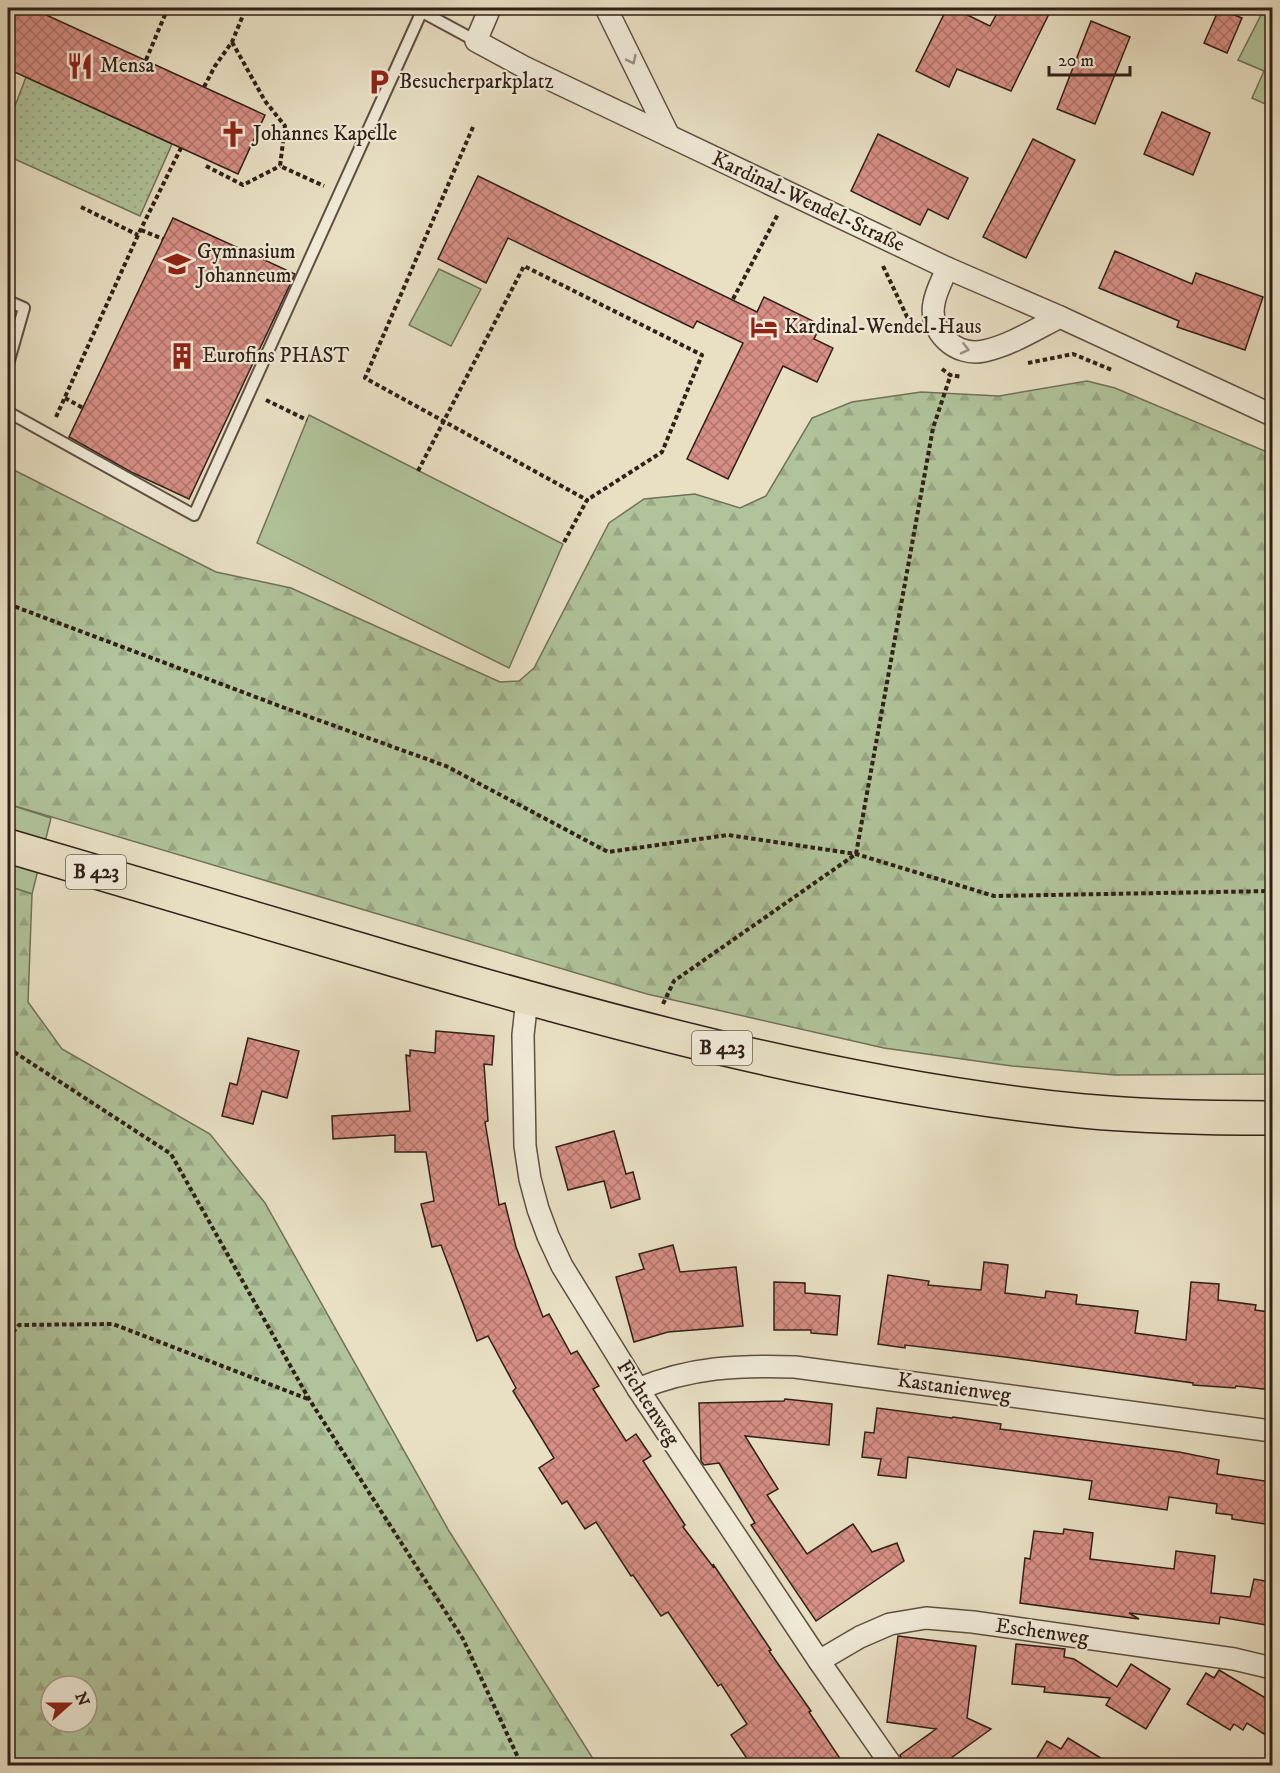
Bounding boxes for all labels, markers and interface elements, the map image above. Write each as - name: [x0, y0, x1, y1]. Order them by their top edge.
- scale bar: [1049, 39, 1130, 77]
- text: 20 m: [1058, 50, 1094, 72]
- restaurant icon: Mensa: [65, 51, 95, 81]
- place label: Mensa: [100, 53, 155, 79]
- one-way arrow: [624, 54, 636, 65]
- parking icon: Besucherparkplatz: [364, 67, 394, 97]
- place label: Besucherparkplatz: [399, 69, 554, 95]
- church icon: Johannes Kapelle: [218, 119, 248, 149]
- place label: Johannes Kapelle: [251, 121, 398, 147]
- street label: Kardinal-Wendel-Straße: [707, 146, 909, 258]
- place label: Gymnasium Johanneum: [195, 239, 296, 289]
- school or university icon: Gymnasium Johanneum: [162, 249, 192, 279]
- hotel icon: Kardinal-Wendel-Haus: [749, 312, 779, 342]
- place label: Kardinal-Wendel-Haus: [784, 314, 982, 340]
- building icon: Eurofins PHAST: [167, 341, 197, 371]
- one-way arrow: [960, 341, 970, 354]
- place label: Eurofins PHAST: [202, 343, 350, 369]
- road number: B 423: [66, 855, 126, 889]
- road number: B 423: [692, 1031, 752, 1065]
- street label: Fichtenweg: [611, 1355, 686, 1451]
- street label: Kastanienweg: [895, 1367, 1013, 1409]
- street label: Eschenweg: [994, 1613, 1091, 1652]
- north arrow: [39, 1674, 99, 1734]
- text: N: [70, 1689, 94, 1709]

